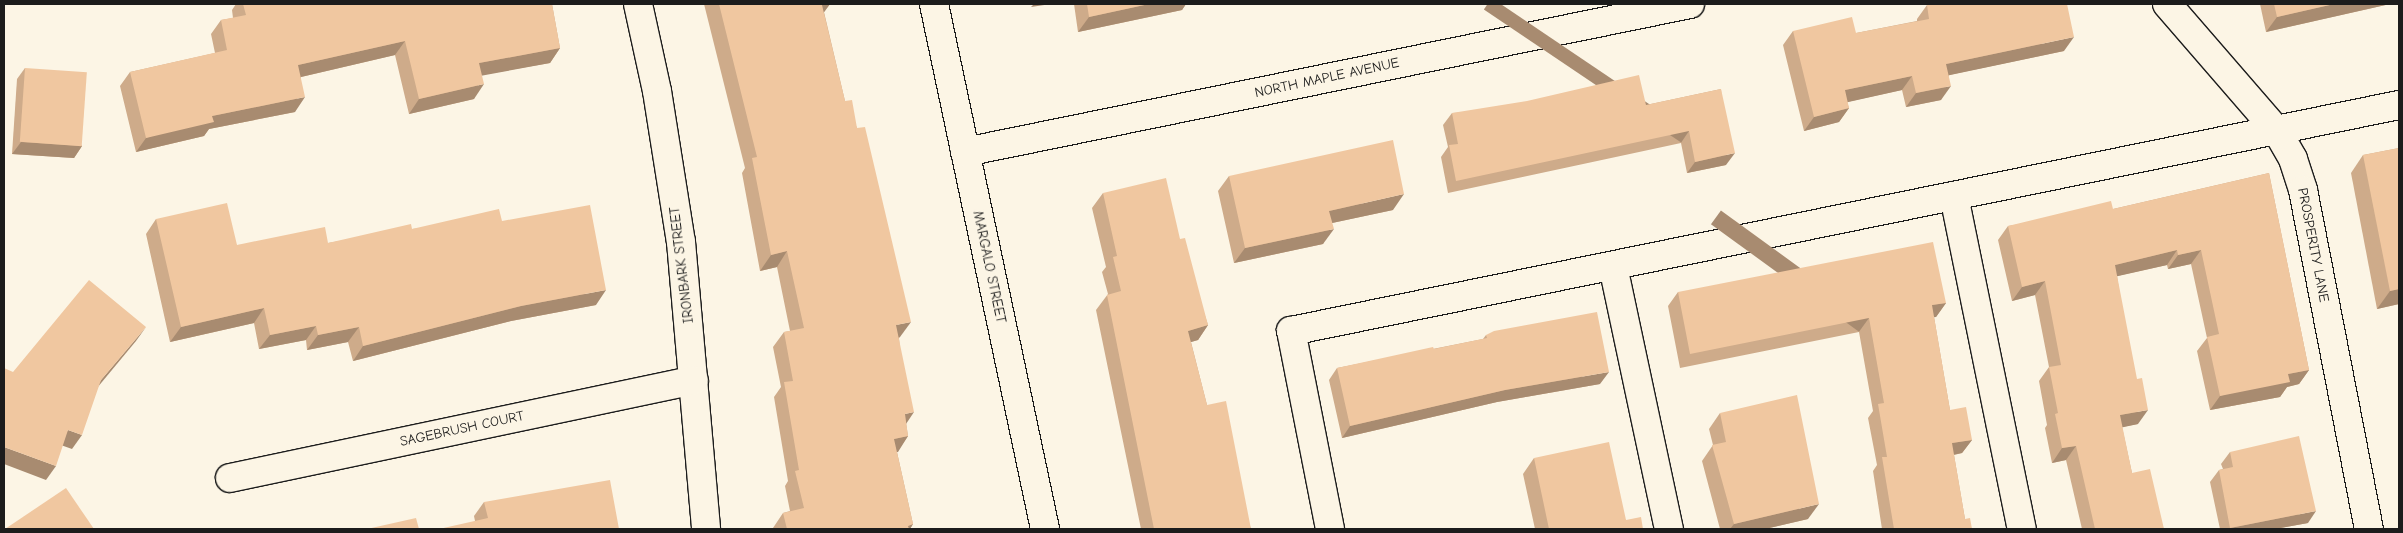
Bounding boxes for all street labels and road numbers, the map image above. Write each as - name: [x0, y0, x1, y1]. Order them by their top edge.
- street label: NORTH MAPLE AVENUE: [1253, 54, 1401, 102]
- street label: PROSPERITY LANE: [2294, 186, 2332, 304]
- street label: IRONBARK STREET: [667, 206, 697, 324]
- street label: MARGALO STREET: [969, 209, 1009, 325]
- street label: SAGEBRUSH COURT: [398, 408, 526, 450]

